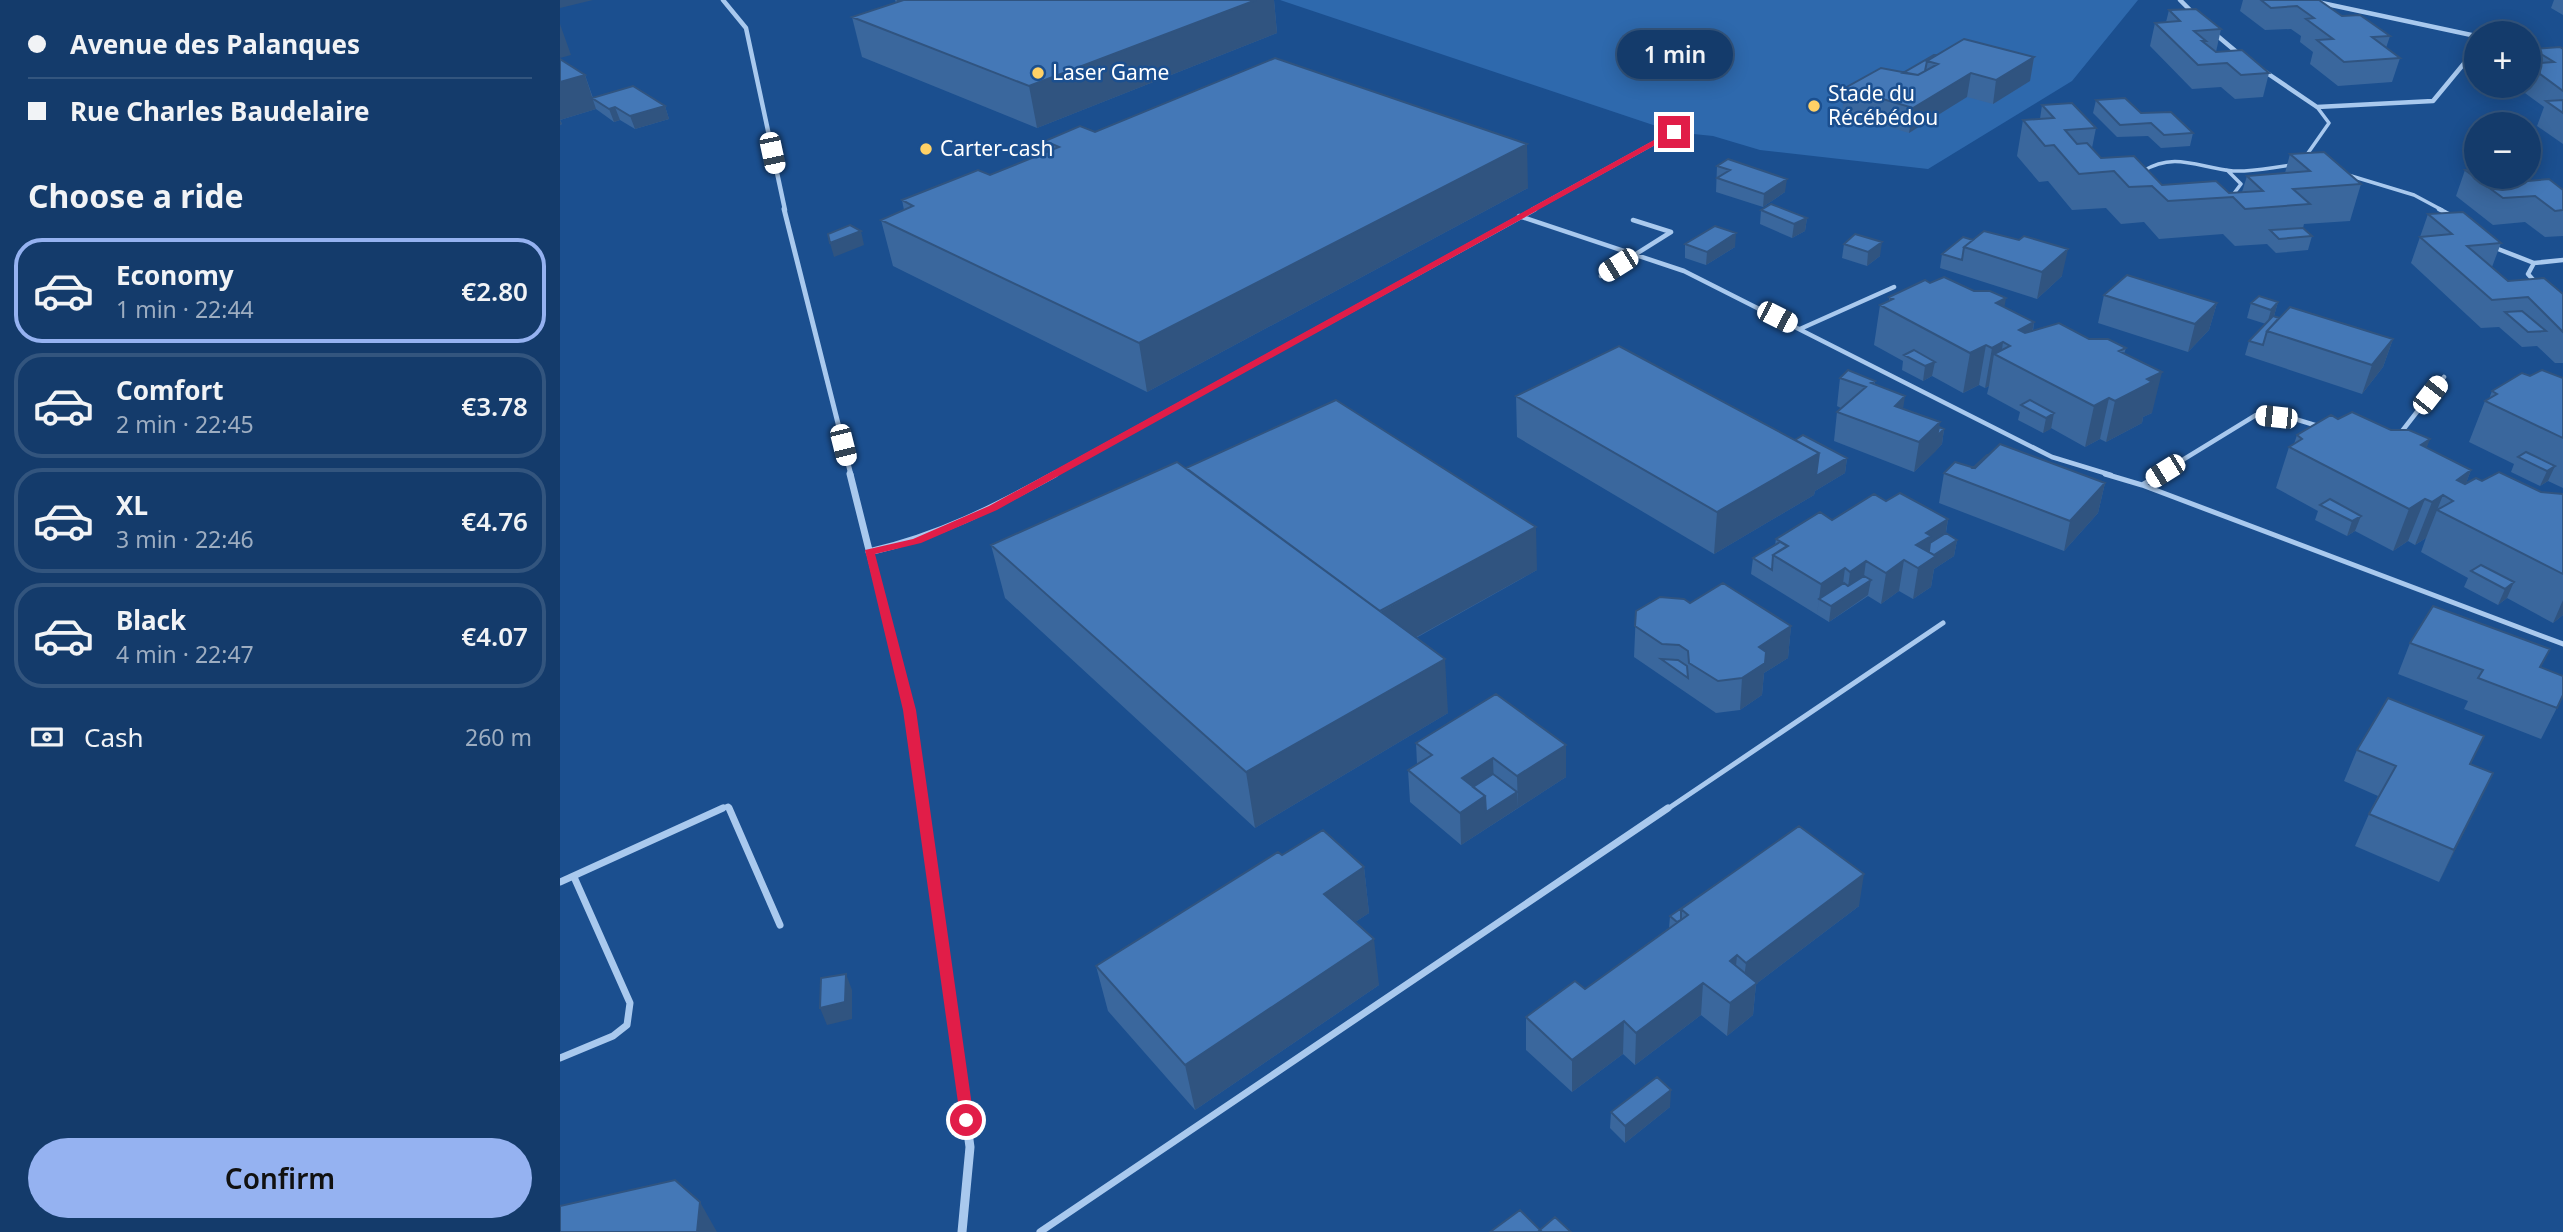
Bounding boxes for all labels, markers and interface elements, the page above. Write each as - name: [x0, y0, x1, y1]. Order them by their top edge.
- map controls: [2464, 21, 2541, 189]
- button: +: [2464, 21, 2541, 98]
- text: Avenue des Palanques: [70, 26, 360, 62]
- callout: 1 min: [1616, 31, 1732, 80]
- text: 1 min: [1644, 38, 1706, 70]
- place label: Laser Game: [1052, 58, 1169, 86]
- marker: Laser Game: [1030, 65, 1046, 81]
- place label: Stade du Récébédou: [1828, 79, 1938, 131]
- text: Rue Charles Baudelaire: [70, 93, 370, 129]
- marker: Stade du Récébédou: [1806, 98, 1822, 114]
- button: −: [2464, 112, 2541, 189]
- route end: [1658, 116, 1690, 148]
- car: [758, 130, 787, 176]
- place label: Carter-cash: [940, 134, 1053, 162]
- marker: Carter-cash: [918, 141, 934, 157]
- text: Choose a ride: [28, 174, 244, 217]
- car: [1595, 245, 1642, 285]
- text: Economy: [116, 257, 234, 293]
- icon: car: [32, 259, 95, 322]
- text: €2.80: [461, 273, 528, 309]
- text: 1 min · 22:44: [116, 293, 254, 325]
- car: [1754, 298, 1801, 336]
- text: Comfort: [116, 372, 224, 408]
- car: [2409, 372, 2452, 418]
- icon: car: [32, 374, 95, 437]
- text: €3.78: [461, 388, 528, 424]
- car: [2255, 404, 2298, 430]
- text: 2 min · 22:45: [116, 408, 254, 440]
- car: [828, 422, 859, 468]
- car: [2142, 451, 2189, 491]
- text: XL: [116, 487, 148, 523]
- icon: car: [32, 489, 95, 552]
- text: €4.76: [461, 503, 528, 539]
- text: 3 min · 22:46: [116, 523, 254, 555]
- text: Black: [116, 602, 186, 638]
- icon: car: [32, 604, 95, 667]
- text: €4.07: [461, 618, 528, 654]
- text: 4 min · 22:47: [116, 638, 254, 670]
- icon: cash: [28, 718, 66, 756]
- text: Cash: [84, 719, 144, 755]
- text: 260 m: [465, 721, 532, 753]
- route start: [950, 1104, 982, 1136]
- button: Confirm: [28, 1138, 532, 1218]

